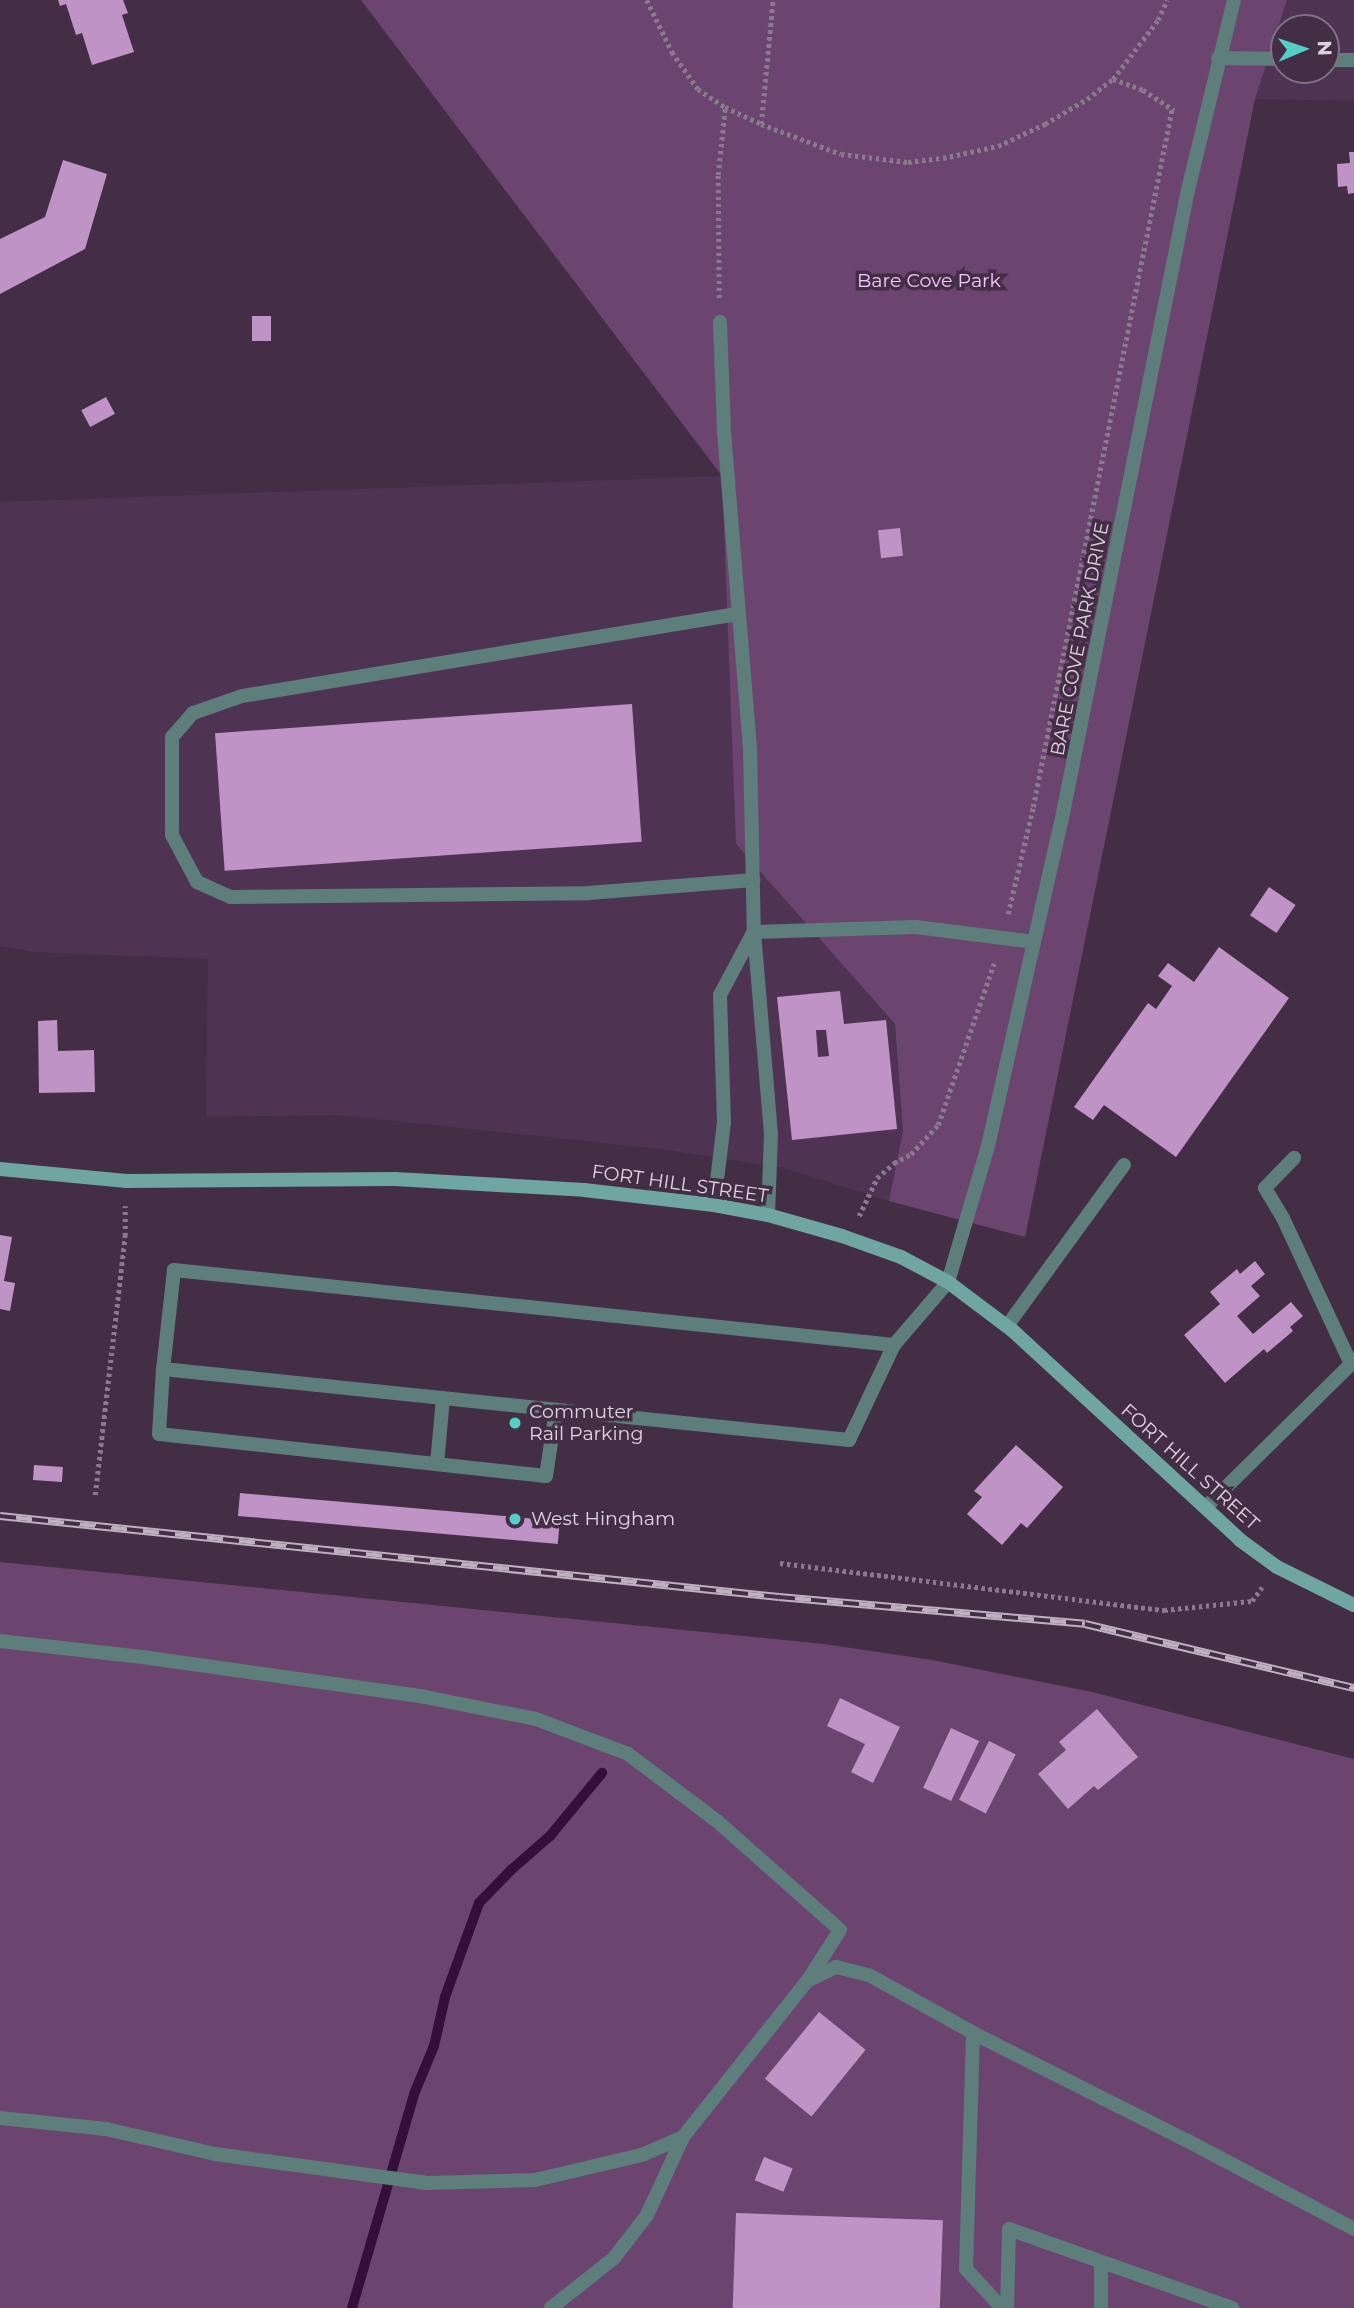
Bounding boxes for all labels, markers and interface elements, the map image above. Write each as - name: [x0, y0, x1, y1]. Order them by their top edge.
- north arrow: [1270, 14, 1340, 84]
- text: N: [1313, 40, 1336, 56]
- park label: Bare Cove Park: [857, 270, 1001, 292]
- street label: BARE COVE PARK DRIVE: [1046, 520, 1114, 758]
- street label: FORT HILL STREET: [590, 1160, 770, 1208]
- street label: FORT HILL STREET: [1116, 1399, 1264, 1535]
- place label: Commuter Rail Parking: [529, 1401, 643, 1445]
- marker: Commuter Rail Parking: [507, 1415, 523, 1431]
- place label: West Hingham: [531, 1508, 675, 1530]
- marker: West Hingham: [505, 1509, 525, 1529]

